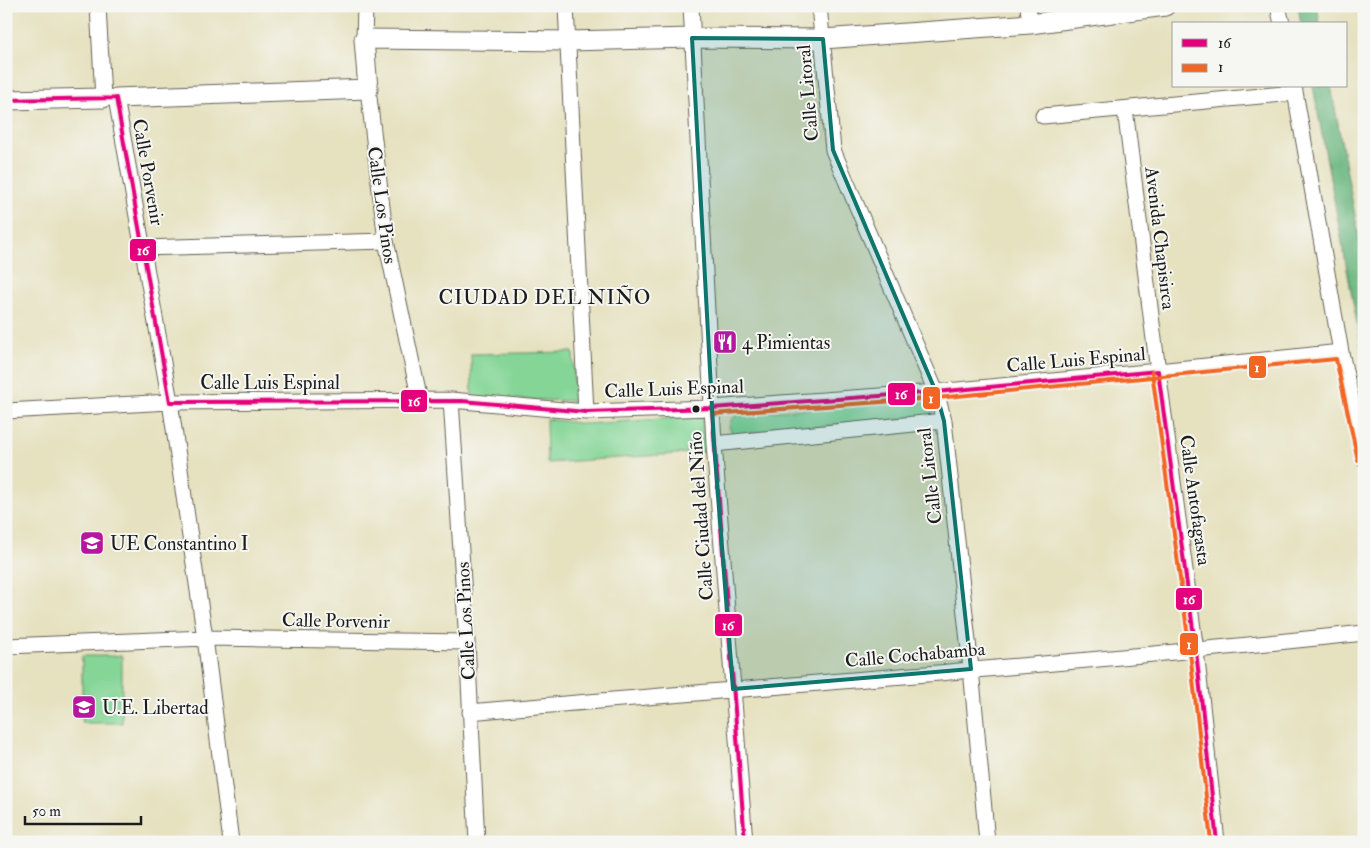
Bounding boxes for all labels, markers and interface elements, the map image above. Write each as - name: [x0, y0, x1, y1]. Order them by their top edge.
- legend: [1172, 22, 1348, 88]
- text: 16: [1218, 34, 1232, 53]
- street label: Calle Litoral: [792, 43, 824, 142]
- text: 1: [1218, 58, 1223, 77]
- street label: Calle Porvenir: [127, 117, 169, 228]
- street label: Calle Los Pinos: [362, 145, 402, 265]
- street label: Avenida Chapisirca: [1138, 164, 1181, 311]
- line badge: 16: [129, 238, 157, 262]
- text: 16: [137, 242, 150, 259]
- district label: CIUDAD DEL NIÑO: [439, 284, 651, 310]
- restaurant icon: 4 Pimientas: [712, 329, 738, 355]
- place label: 4 Pimientas: [742, 331, 830, 355]
- street label: Calle Luis Espinal: [1005, 342, 1147, 379]
- line badge: 1: [1248, 355, 1267, 379]
- text: 1: [1255, 359, 1260, 376]
- street label: Calle Luis Espinal: [200, 371, 340, 396]
- street label: Calle Luis Espinal: [604, 375, 744, 404]
- line badge: 16: [887, 382, 916, 406]
- text: 16: [895, 386, 908, 403]
- line badge: 1: [922, 386, 941, 410]
- line badge: 16: [400, 389, 428, 413]
- text: 1: [929, 390, 934, 407]
- text: 16: [408, 393, 421, 410]
- unlabelled marker: [691, 404, 701, 414]
- street label: Calle Litoral: [912, 426, 948, 525]
- street label: Calle Ciudad del Niño: [683, 431, 719, 601]
- street label: Calle Antofagasta: [1174, 433, 1216, 567]
- school or university icon: UE Constantino I: [79, 530, 105, 556]
- place label: UE Constantino I: [110, 532, 248, 556]
- street label: Calle Los Pinos: [451, 561, 481, 681]
- line badge: 16: [1175, 587, 1203, 611]
- text: 16: [1183, 591, 1196, 608]
- street label: Calle Porvenir: [282, 608, 390, 634]
- line badge: 16: [714, 613, 743, 637]
- text: 16: [722, 617, 735, 634]
- line badge: 1: [1179, 632, 1199, 656]
- text: 1: [1187, 636, 1192, 653]
- street label: Calle Cochabamba: [844, 637, 986, 673]
- school or university icon: U.E. Libertad: [71, 694, 97, 720]
- place label: U.E. Libertad: [102, 696, 209, 720]
- scale bar: [25, 793, 141, 825]
- text: 50 m: [32, 802, 61, 821]

